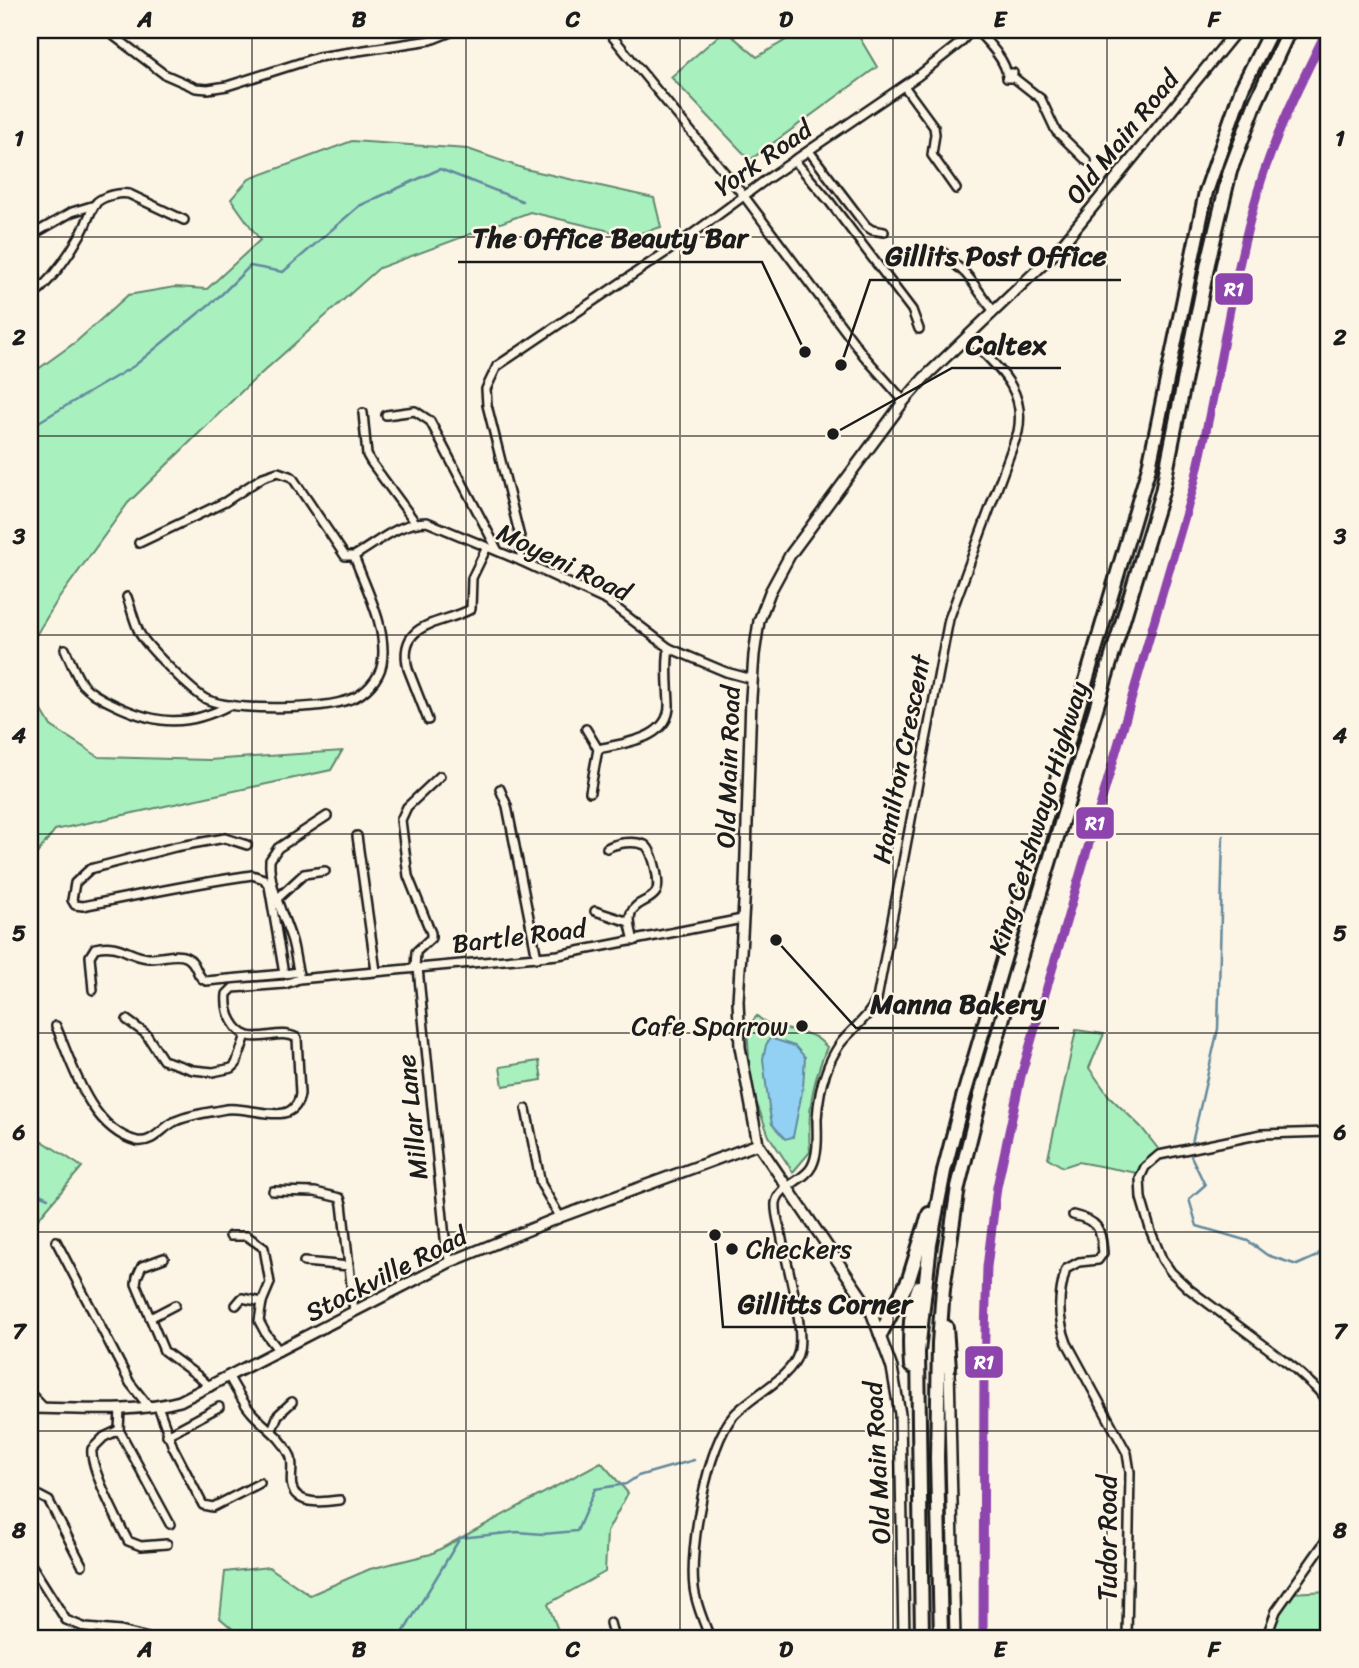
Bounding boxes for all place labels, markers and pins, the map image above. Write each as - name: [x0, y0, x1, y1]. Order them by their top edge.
- callout: The Office Beauty Bar: [458, 213, 762, 262]
- callout: Gillits Post Office: [870, 231, 1121, 280]
- callout: Caltex: [952, 319, 1061, 368]
- callout: Manna Bakery: [856, 979, 1059, 1028]
- place label: Cafe Sparrow: [631, 1003, 788, 1049]
- marker: Cafe Sparrow: [794, 1018, 810, 1034]
- place label: Checkers: [746, 1226, 852, 1272]
- marker: Checkers: [724, 1241, 740, 1257]
- callout: Gillitts Corner: [723, 1278, 926, 1327]

